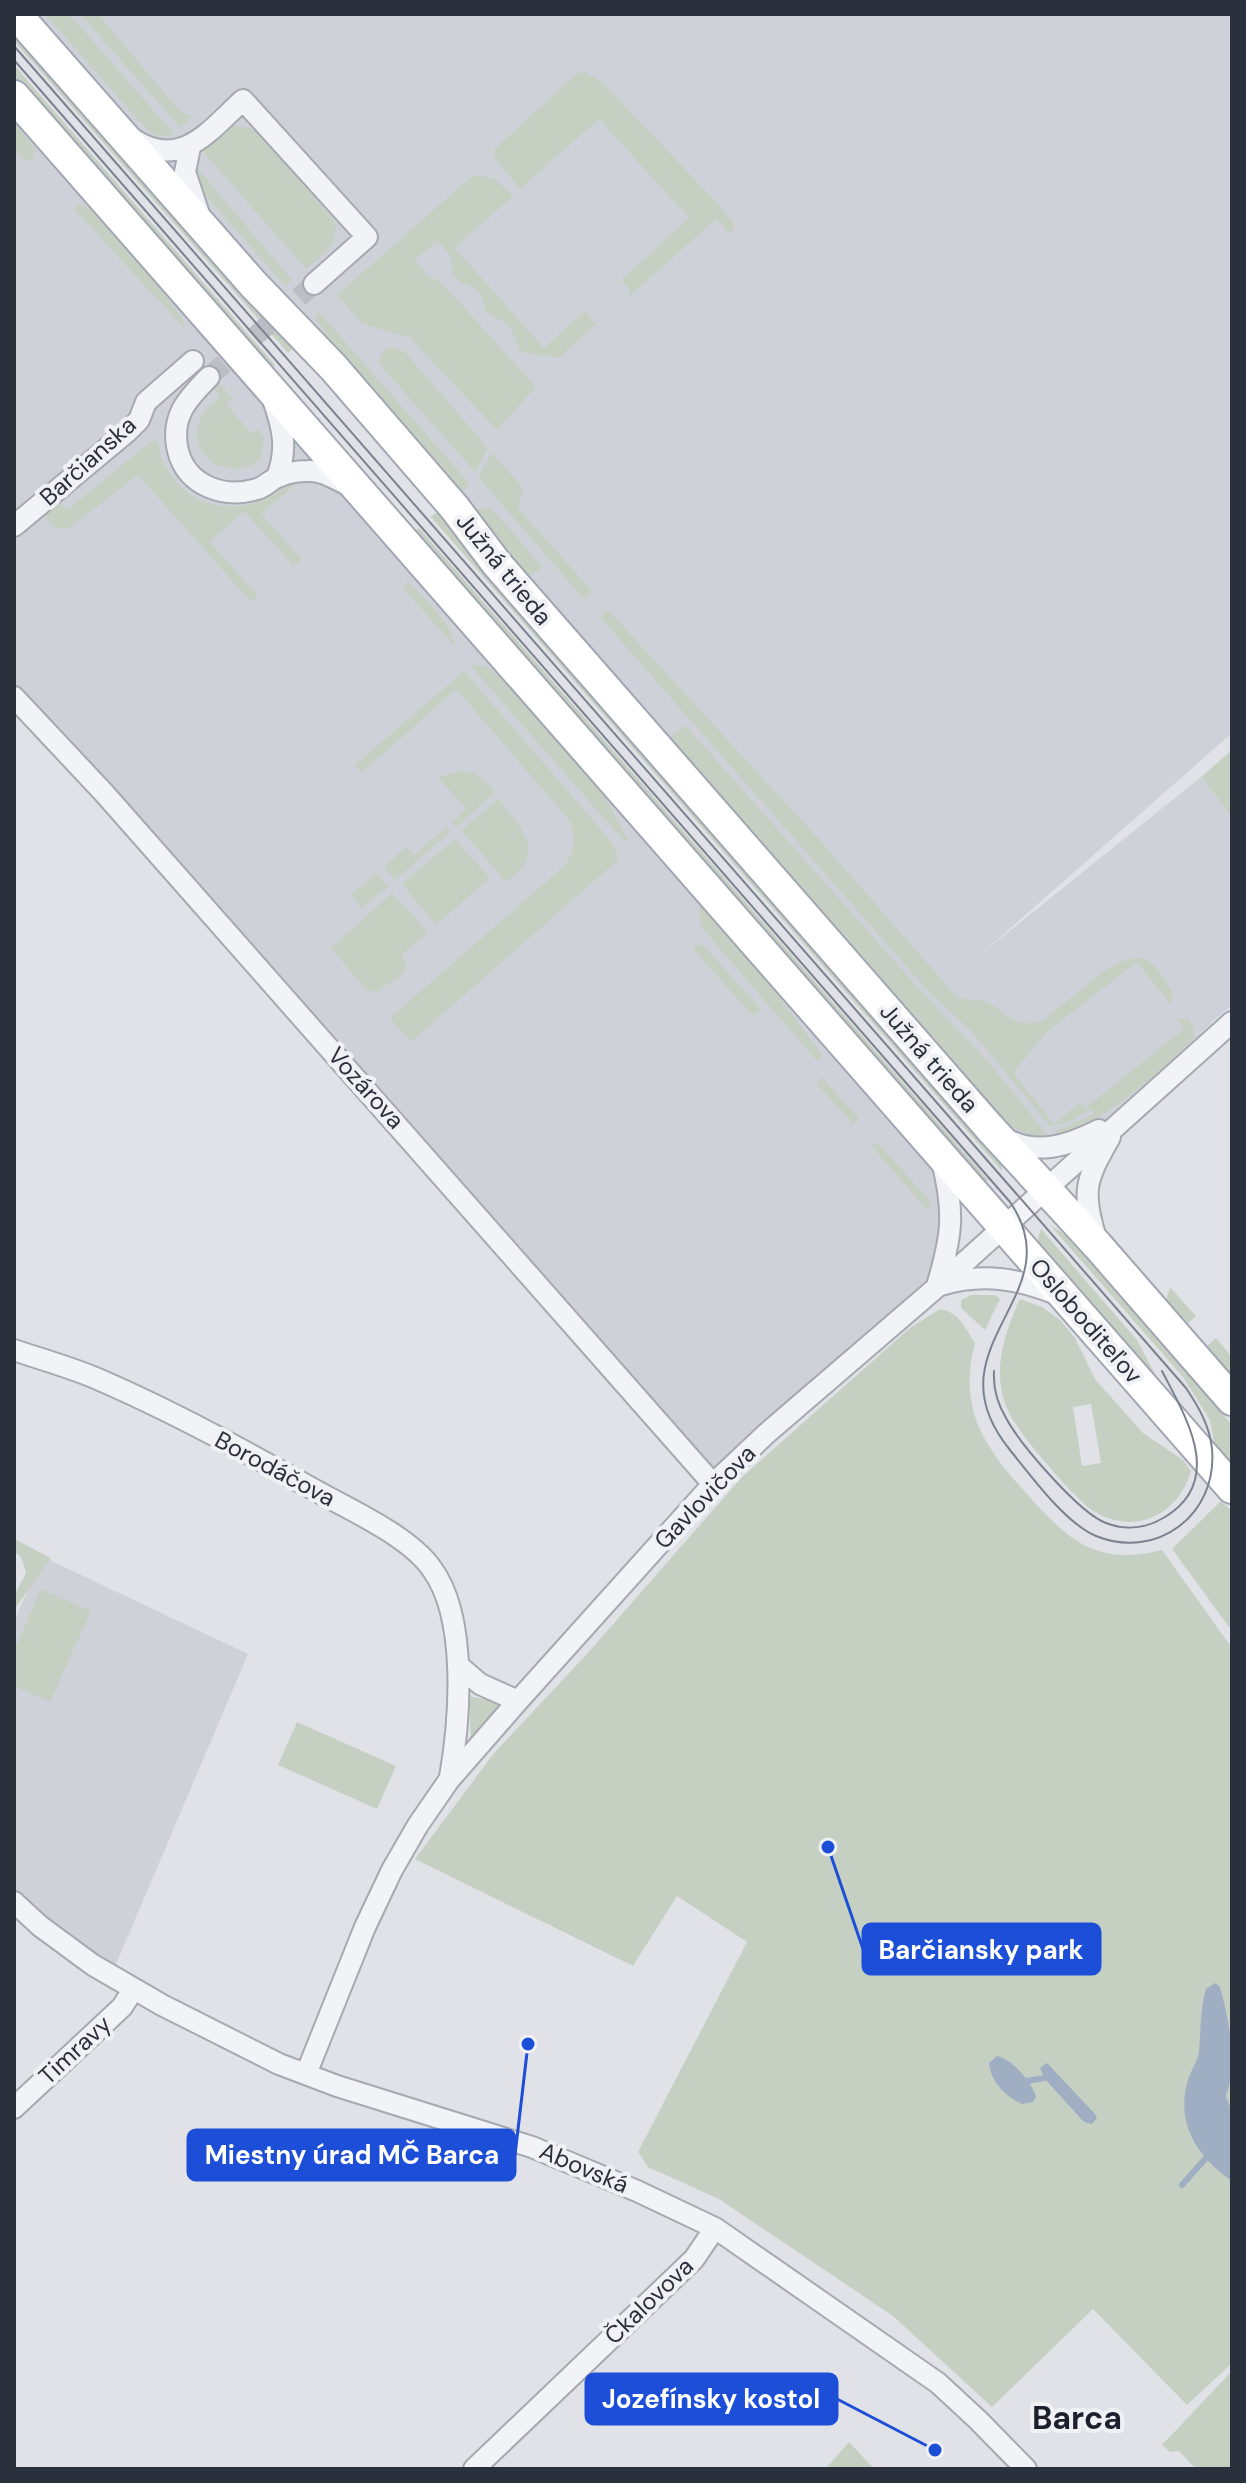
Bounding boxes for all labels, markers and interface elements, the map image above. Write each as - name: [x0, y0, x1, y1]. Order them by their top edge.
- street label: Barčianska: [33, 409, 142, 512]
- street label: Južná trieda: [450, 506, 559, 631]
- street label: Južná trieda: [873, 996, 986, 1119]
- street label: Vozárova: [321, 1040, 411, 1135]
- street label: Osloboditeľov: [1023, 1251, 1150, 1390]
- street label: Borodáčova: [210, 1424, 341, 1513]
- street label: Gavlovičova: [647, 1438, 762, 1555]
- callout: Barčiansky park: [863, 1924, 1100, 1974]
- text: Barčiansky park: [878, 1933, 1084, 1967]
- street label: Timravy: [32, 2008, 117, 2091]
- callout: Miestny úrad MČ Barca: [188, 2130, 515, 2180]
- street label: Abovská: [535, 2135, 633, 2200]
- text: Miestny úrad MČ Barca: [205, 2138, 499, 2172]
- street label: Čkalovova: [598, 2251, 700, 2351]
- callout: Jozefínsky kostol: [586, 2374, 837, 2424]
- text: Jozefínsky kostol: [602, 2382, 820, 2416]
- district label: Barca: [1032, 2397, 1122, 2439]

